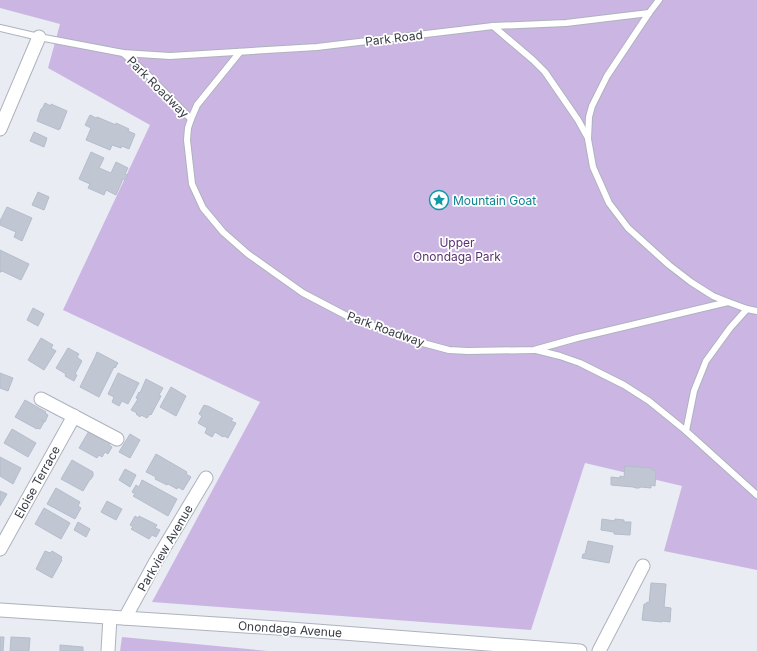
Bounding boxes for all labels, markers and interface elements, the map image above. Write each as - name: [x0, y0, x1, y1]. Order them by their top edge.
- street label: Park Road: [364, 27, 424, 49]
- street label: Park Roadway: [124, 53, 192, 121]
- place icon: Mountain Goat: [428, 189, 450, 211]
- place label: Mountain Goat: [453, 193, 536, 208]
- park label: Upper Onondaga Park: [413, 235, 501, 264]
- street label: Park Roadway: [345, 308, 427, 350]
- street label: Eloise Terrace: [11, 443, 63, 521]
- street label: Parkview Avenue: [134, 502, 196, 594]
- street label: Onondaga Avenue: [237, 618, 343, 640]

